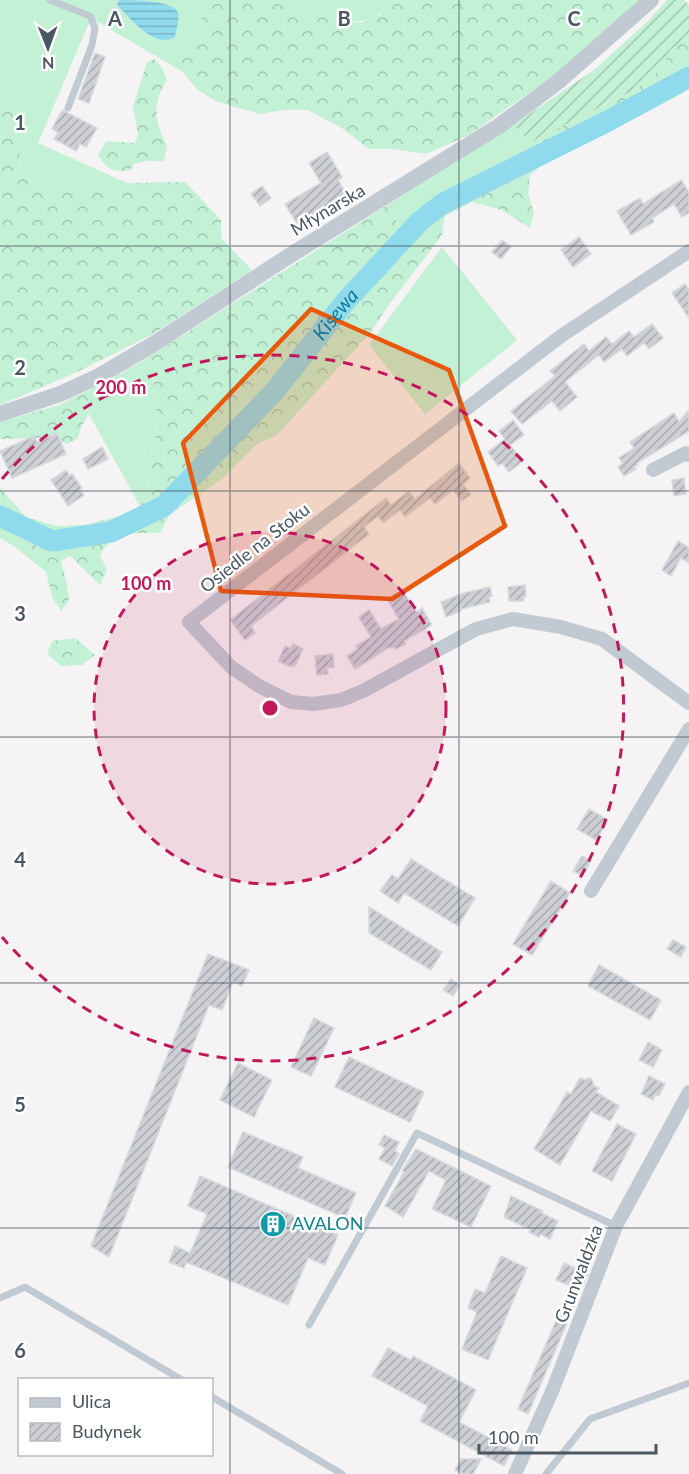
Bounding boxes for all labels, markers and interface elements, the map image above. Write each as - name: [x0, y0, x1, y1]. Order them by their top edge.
- text: A: [107, 6, 122, 30]
- text: B: [337, 6, 351, 30]
- text: C: [567, 6, 581, 30]
- north arrow: [18, 18, 78, 78]
- text: N: [42, 54, 55, 73]
- text: 1: [14, 110, 26, 134]
- street label: Młynarska: [286, 178, 369, 240]
- water label: Kisewa: [307, 283, 363, 344]
- text: 2: [14, 355, 26, 379]
- text: 200 m: [96, 376, 146, 398]
- street label: Osiedle na Stoku: [195, 498, 314, 597]
- text: 100 m: [121, 572, 171, 594]
- text: 3: [14, 601, 26, 625]
- centre of rings: [260, 698, 280, 718]
- text: 4: [14, 847, 26, 871]
- text: 5: [14, 1092, 26, 1116]
- building icon: AVALON: [258, 1209, 288, 1239]
- place label: AVALON: [292, 1212, 363, 1234]
- street label: Grunwaldzka: [549, 1222, 607, 1326]
- text: 6: [14, 1338, 26, 1362]
- legend: [18, 1378, 213, 1456]
- text: Ulica: [72, 1390, 111, 1412]
- scale bar: [479, 1417, 656, 1455]
- text: Budynek: [72, 1420, 142, 1442]
- text: 100 m: [488, 1426, 539, 1448]

